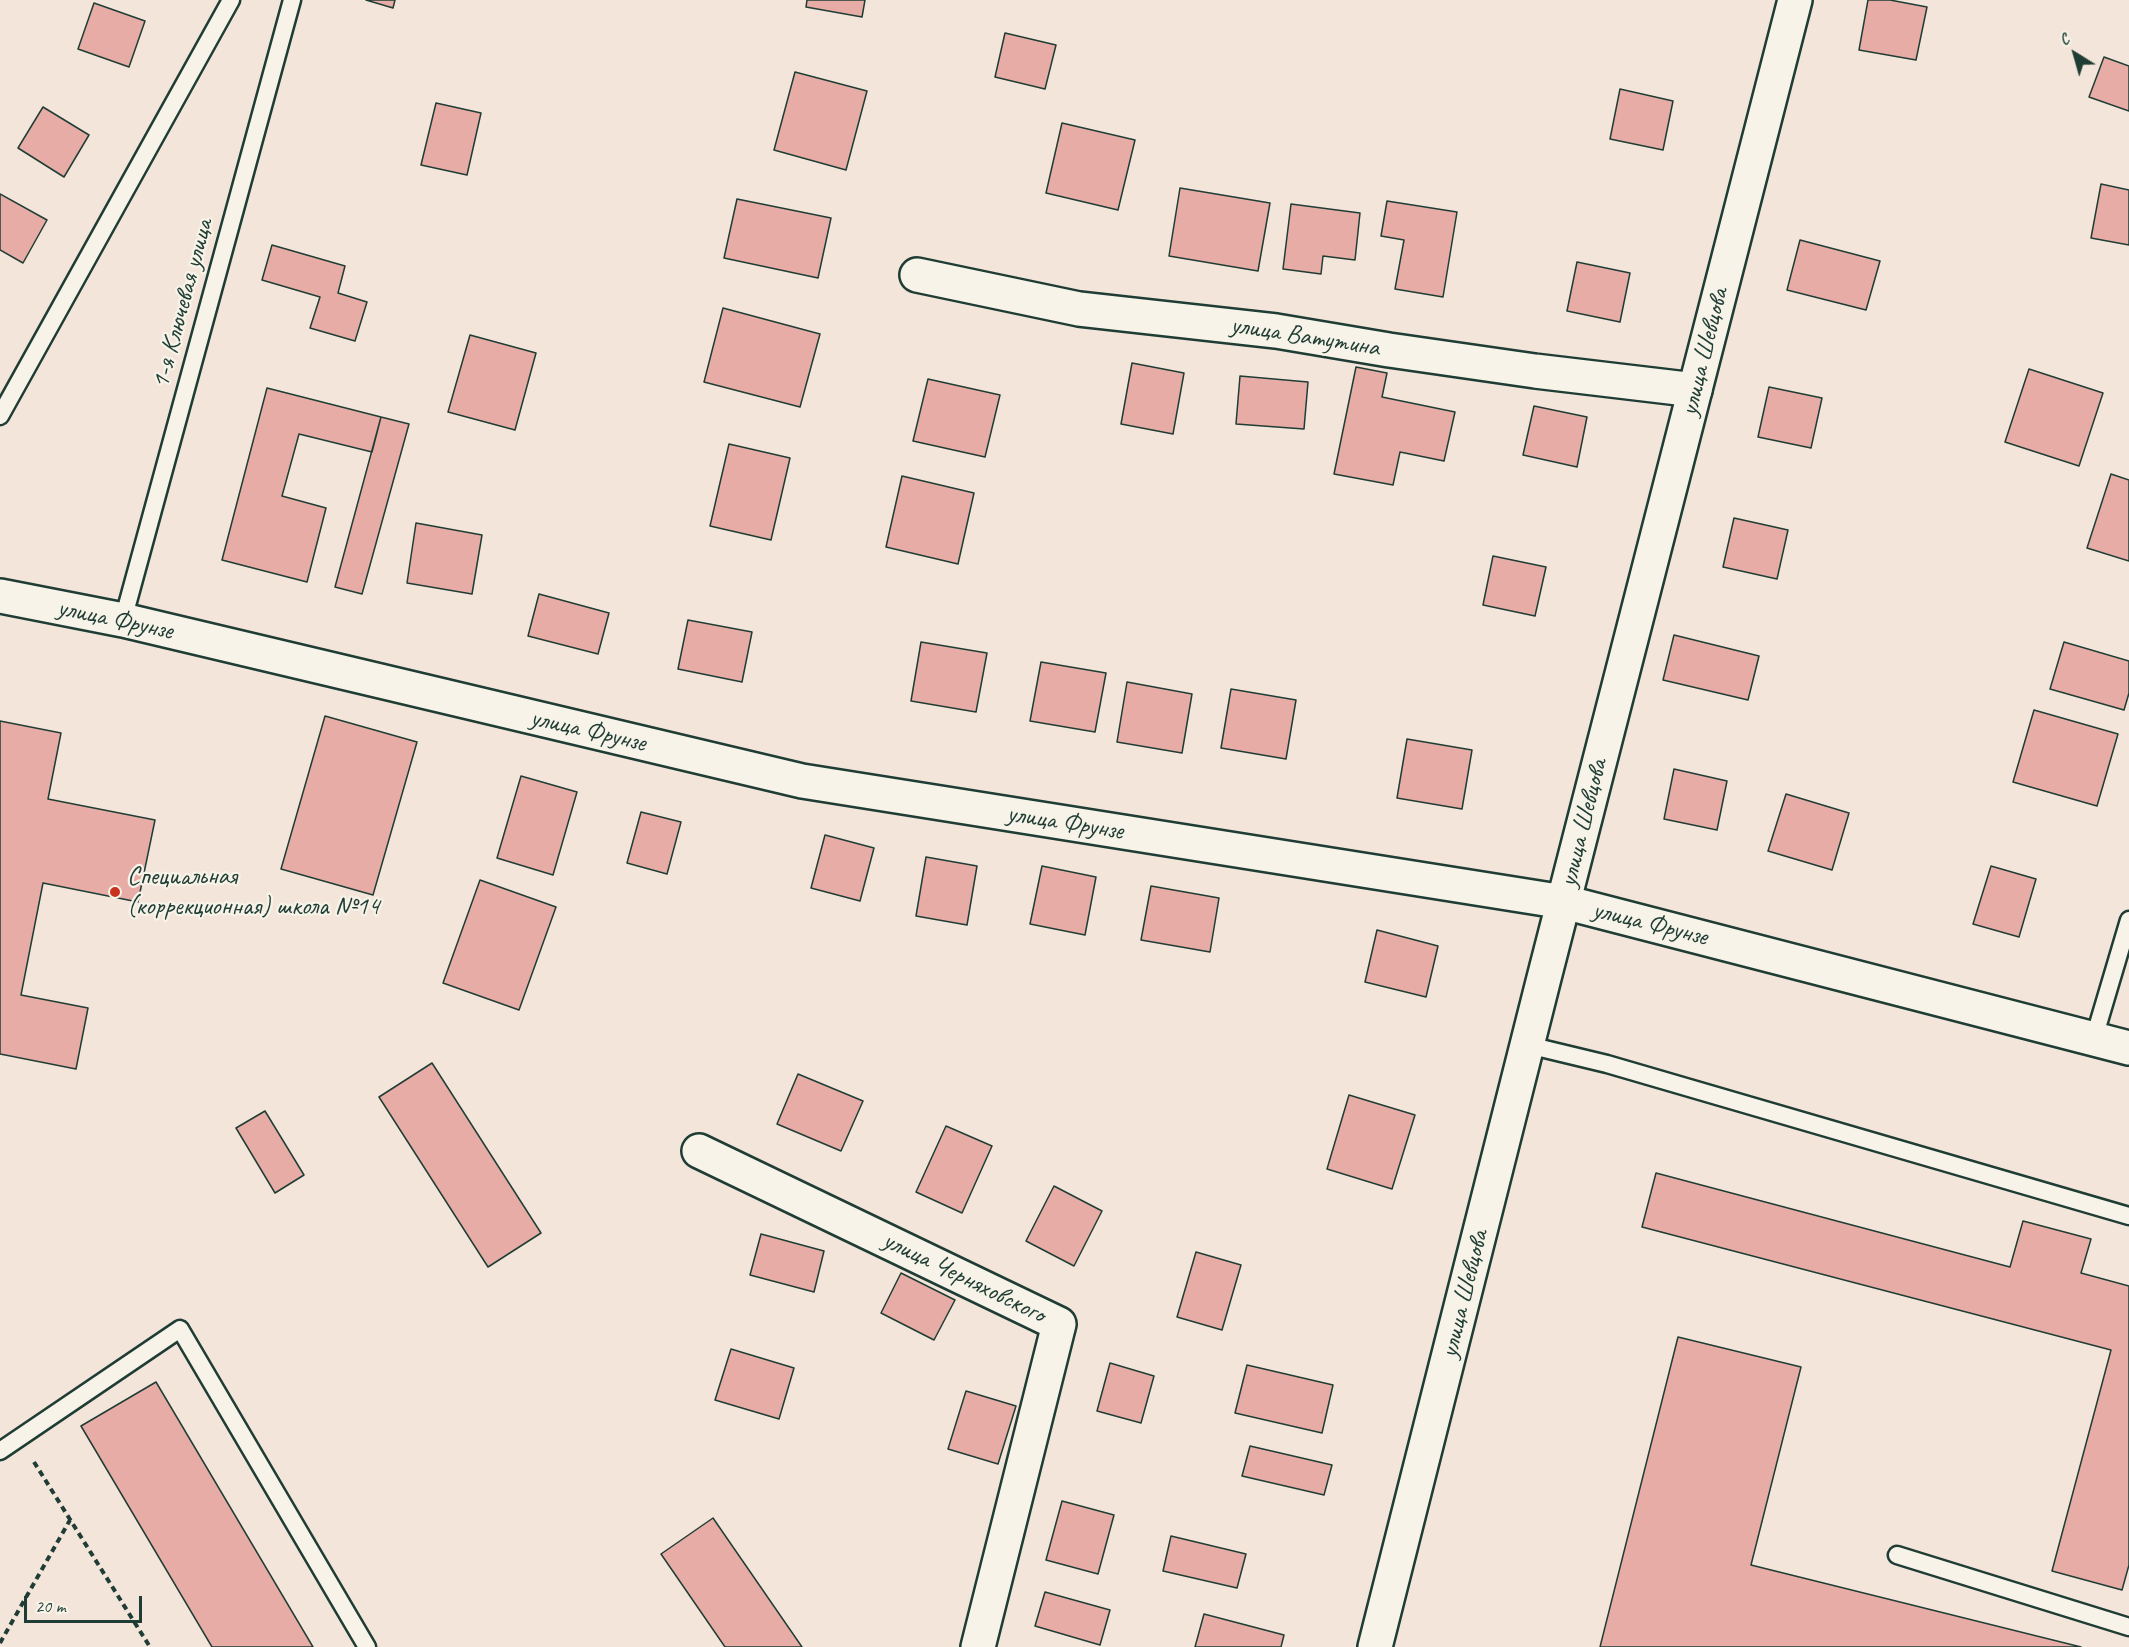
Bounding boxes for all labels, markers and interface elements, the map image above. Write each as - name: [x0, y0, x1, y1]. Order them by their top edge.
- north arrow: [2045, 24, 2105, 84]
- text: С: [2055, 29, 2073, 50]
- street label: 1-я Ключевая улица: [145, 216, 221, 392]
- street label: улица Шевцова: [1674, 285, 1736, 419]
- street label: улица Ватутина: [1228, 310, 1382, 364]
- street label: улица Фрунзе: [54, 593, 176, 647]
- street label: улица Фрунзе: [527, 703, 649, 759]
- street label: улица Шевцова: [1553, 756, 1615, 890]
- street label: улица Фрунзе: [1005, 798, 1125, 848]
- place label: Специальная (коррекционная) школа №14: [127, 861, 379, 922]
- marker: Специальная (коррекционная) школа №14: [108, 885, 122, 899]
- street label: улица Фрунзе: [1589, 895, 1711, 953]
- street label: улица Черняховского: [878, 1225, 1050, 1331]
- street label: улица Шевцова: [1434, 1227, 1496, 1361]
- scale bar: [27, 1584, 146, 1622]
- text: 20 m: [35, 1595, 66, 1617]

